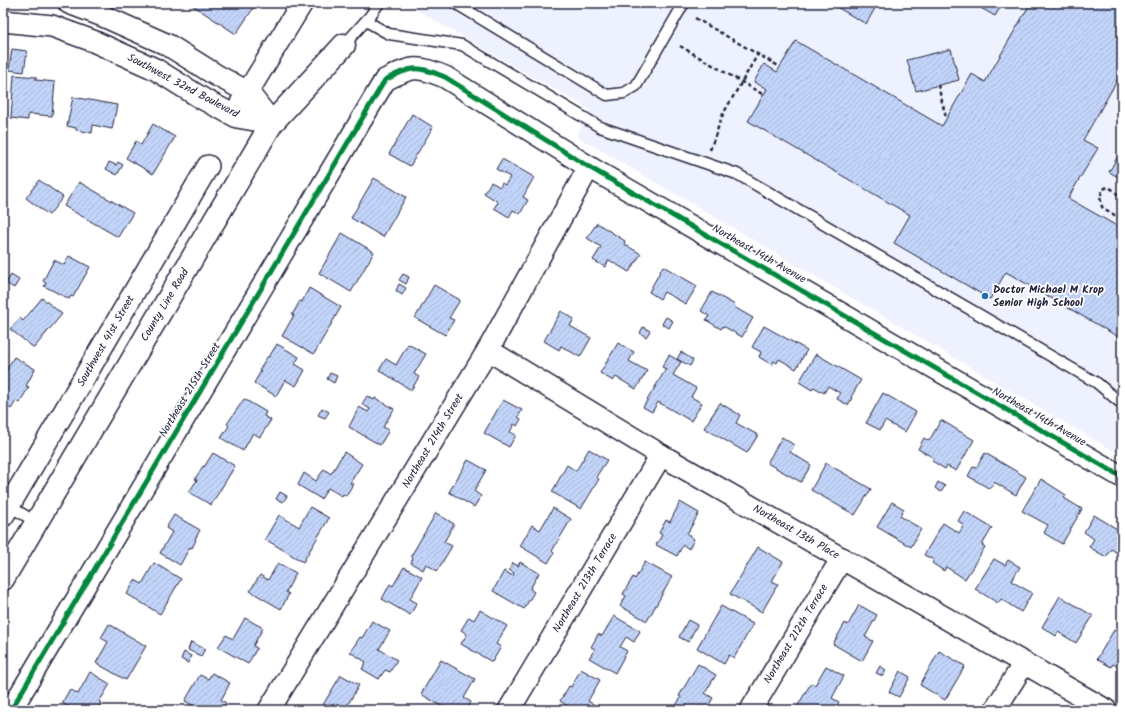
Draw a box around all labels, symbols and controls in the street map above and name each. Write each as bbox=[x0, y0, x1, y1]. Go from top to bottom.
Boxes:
street label: Southwest 32nd Boulevard bbox=[124, 49, 243, 123]
street label: Northeast 14th Avenue bbox=[709, 220, 810, 288]
street label: County Line Road bbox=[136, 265, 194, 345]
place label: Doctor Michael M Krop Senior High School bbox=[993, 281, 1104, 312]
street label: Southwest 41st Street bbox=[73, 291, 140, 390]
marker: Doctor Michael M Krop Senior High School bbox=[980, 291, 990, 301]
street label: Northeast 215th Street bbox=[154, 338, 226, 441]
street label: Northeast 14th Avenue bbox=[989, 383, 1090, 451]
street label: Northeast 214th Street bbox=[397, 389, 469, 492]
street label: Northeast 13th Place bbox=[749, 500, 843, 564]
street label: Northeast 213th Terrace bbox=[548, 530, 622, 636]
street label: Northeast 212th Terrace bbox=[759, 581, 833, 687]

